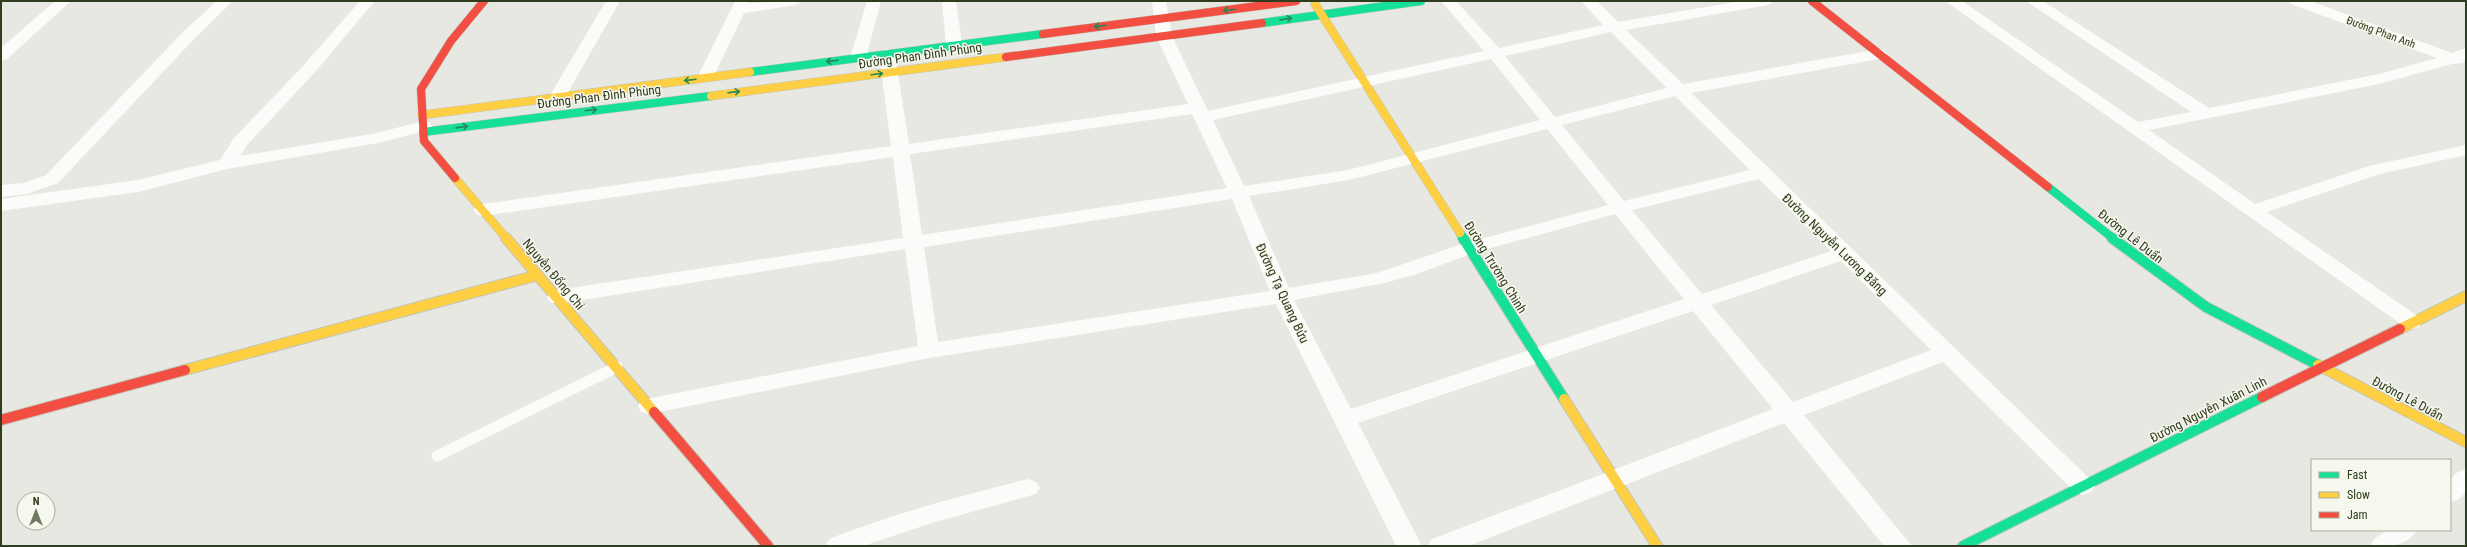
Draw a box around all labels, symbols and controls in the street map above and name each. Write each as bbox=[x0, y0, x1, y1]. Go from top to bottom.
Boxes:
one-way arrow bbox=[1223, 6, 1236, 14]
street label: Đường Phan Anh bbox=[2344, 14, 2417, 51]
one-way arrow bbox=[1279, 15, 1292, 23]
one-way arrow bbox=[1094, 22, 1107, 30]
street label: Đường Phan Đình Phùng bbox=[857, 39, 983, 72]
one-way arrow bbox=[826, 57, 839, 65]
one-way arrow bbox=[870, 71, 883, 78]
one-way arrow bbox=[684, 76, 697, 84]
street label: Đường Phan Đình Phùng bbox=[536, 81, 662, 112]
one-way arrow bbox=[727, 88, 740, 96]
one-way arrow bbox=[584, 106, 597, 114]
one-way arrow bbox=[455, 123, 468, 131]
street label: Đường Nguyễn Lương Băng bbox=[1779, 190, 1890, 298]
street label: Đường Lê Duẩn bbox=[2095, 206, 2166, 266]
street label: Đường Trường Chinh bbox=[1461, 219, 1530, 316]
street label: Nguyễn Đổng Chi bbox=[520, 236, 588, 313]
street label: Đường Tạ Quang Bửu bbox=[1253, 241, 1312, 346]
street label: Đường Nguyễn Xuân Linh bbox=[2147, 373, 2269, 445]
street label: Đường Lê Duẩn bbox=[2370, 373, 2446, 423]
legend bbox=[2311, 459, 2451, 531]
text: Fast bbox=[2347, 468, 2368, 482]
text: Slow bbox=[2347, 488, 2370, 502]
north arrow bbox=[16, 491, 56, 531]
text: N bbox=[33, 495, 40, 508]
text: Jam bbox=[2347, 508, 2368, 522]

